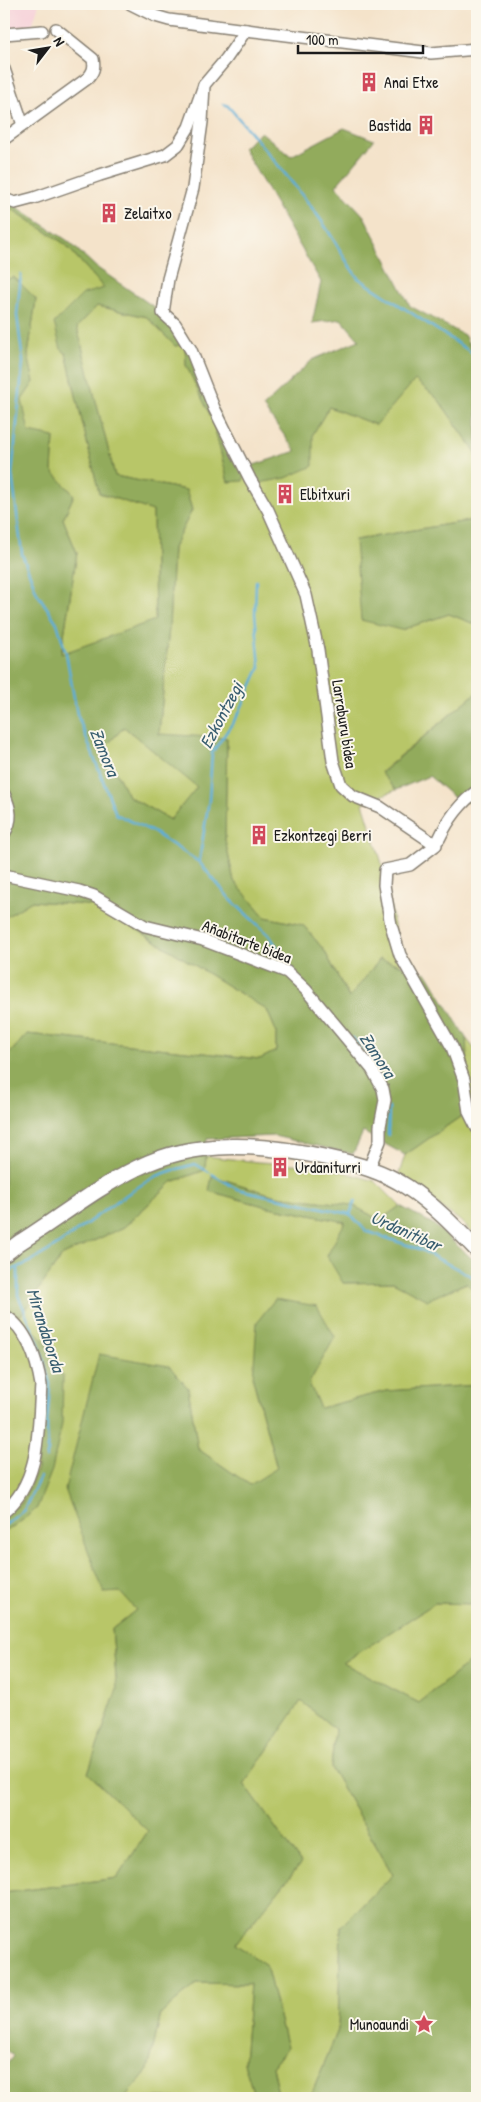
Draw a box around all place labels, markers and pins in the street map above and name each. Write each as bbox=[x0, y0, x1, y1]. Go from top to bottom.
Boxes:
building icon: Anai Etxe bbox=[358, 71, 380, 93]
place label: Anai Etxe bbox=[384, 71, 439, 93]
place label: Bastida bbox=[369, 114, 411, 136]
building icon: Bastida bbox=[415, 114, 437, 136]
building icon: Zelaitxo bbox=[98, 202, 120, 224]
place label: Zelaitxo bbox=[124, 202, 172, 224]
building icon: Elbitxuri bbox=[274, 483, 296, 505]
place label: Elbitxuri bbox=[300, 483, 350, 505]
building icon: Ezkontzegi Berri bbox=[248, 824, 270, 846]
place label: Ezkontzegi Berri bbox=[274, 824, 372, 846]
building icon: Urdaniturri bbox=[269, 1156, 291, 1178]
place label: Urdaniturri bbox=[295, 1156, 361, 1178]
place label: Munoaundi bbox=[350, 2013, 409, 2035]
place icon: Munoaundi bbox=[413, 2013, 435, 2035]

